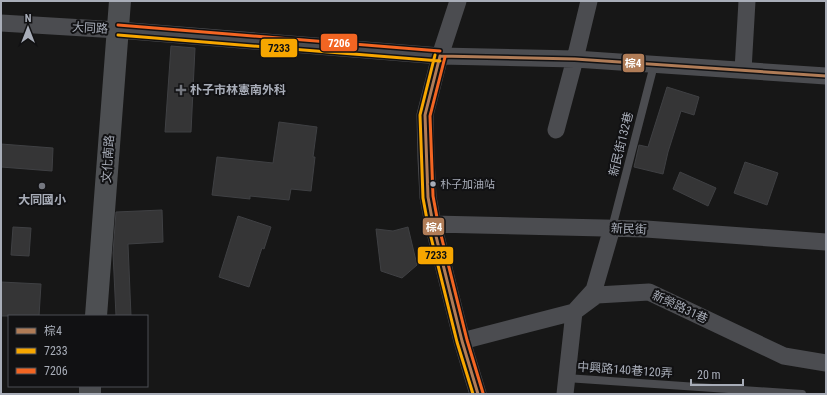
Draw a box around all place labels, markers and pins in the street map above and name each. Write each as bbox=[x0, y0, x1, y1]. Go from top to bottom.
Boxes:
place label: 朴子市林憲南外科 bbox=[190, 83, 286, 97]
marker: 朴子市林憲南外科 bbox=[175, 84, 187, 96]
place label: 朴子加油站 bbox=[440, 178, 495, 191]
marker: 朴子加油站 bbox=[428, 179, 438, 189]
marker: 大同國小 bbox=[37, 181, 47, 191]
place label: 大同國小 bbox=[18, 193, 66, 207]

